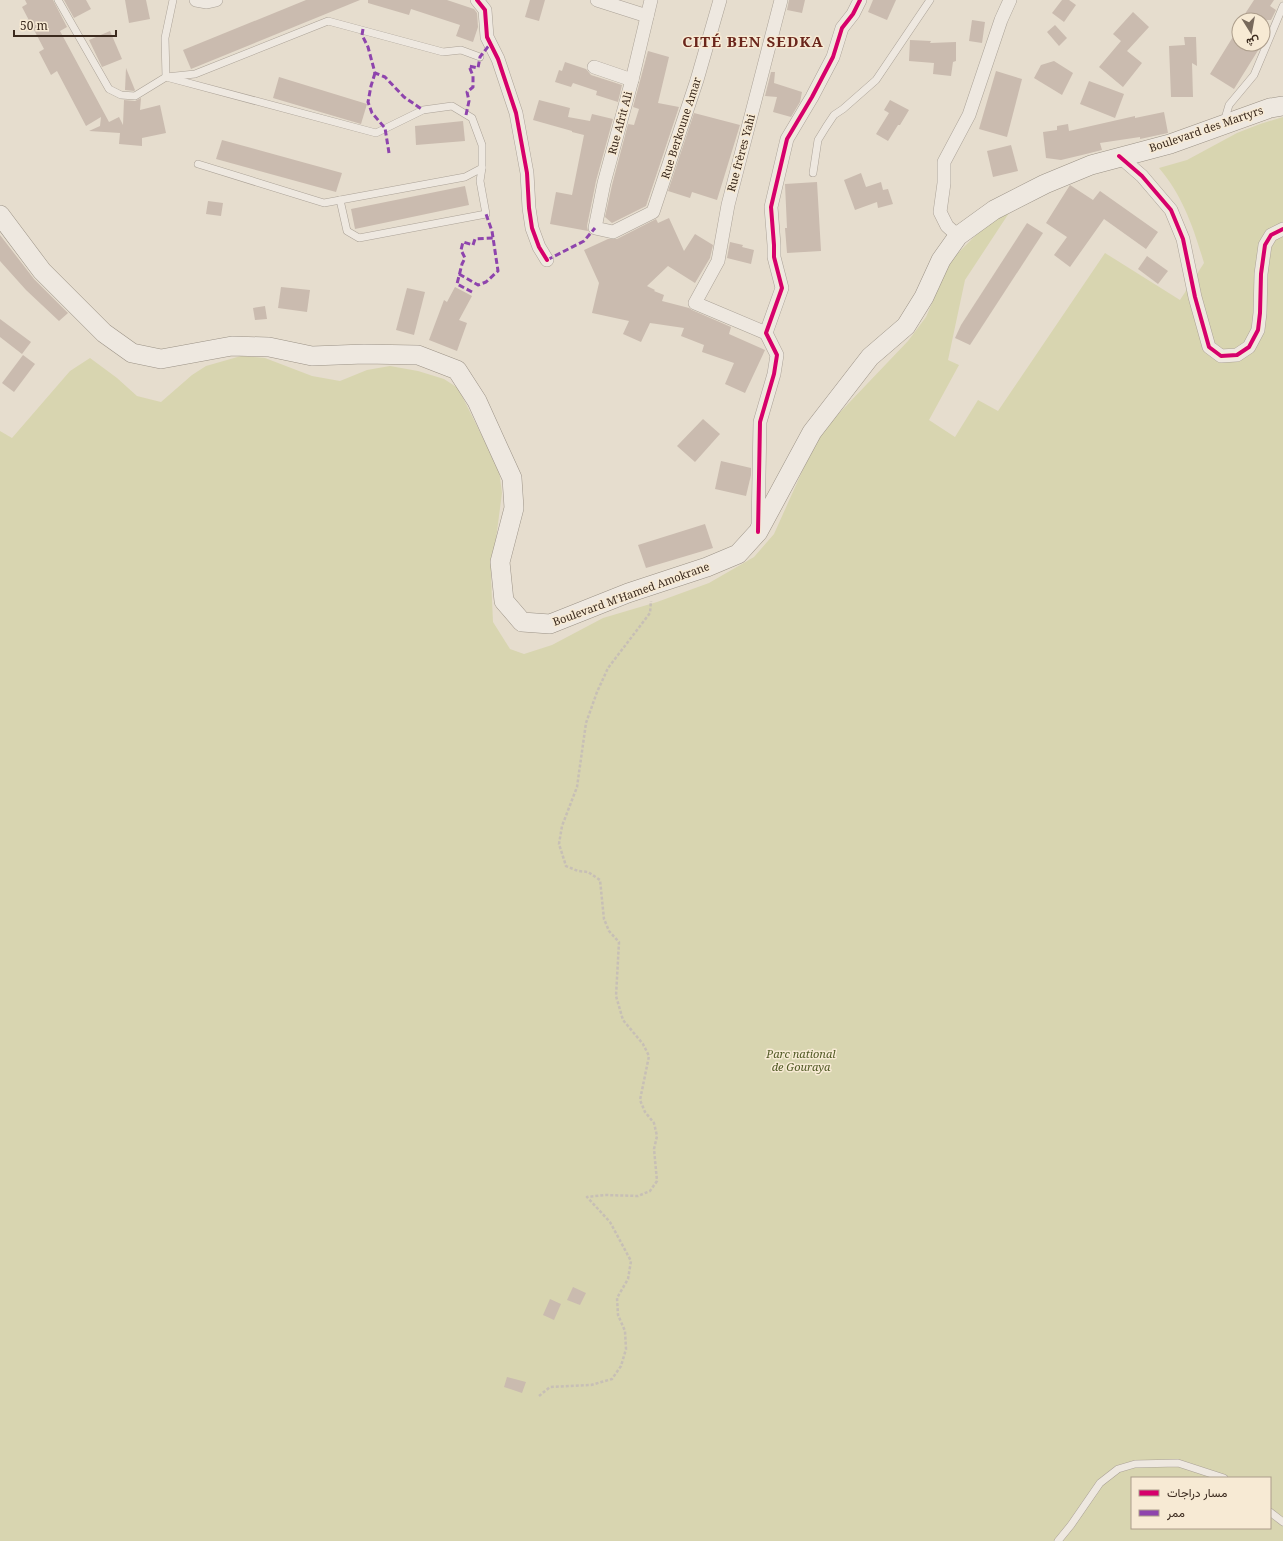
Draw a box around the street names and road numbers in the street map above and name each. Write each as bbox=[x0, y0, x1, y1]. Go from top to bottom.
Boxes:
street label: Rue Berkoune Amar bbox=[657, 74, 704, 181]
street label: Rue Afrit Ali bbox=[604, 89, 635, 156]
street label: Boulevard des Martyrs bbox=[1147, 102, 1265, 155]
street label: Rue frères Yahi bbox=[723, 112, 758, 193]
street label: Boulevard M'Hamed Amokrane bbox=[550, 558, 711, 629]

